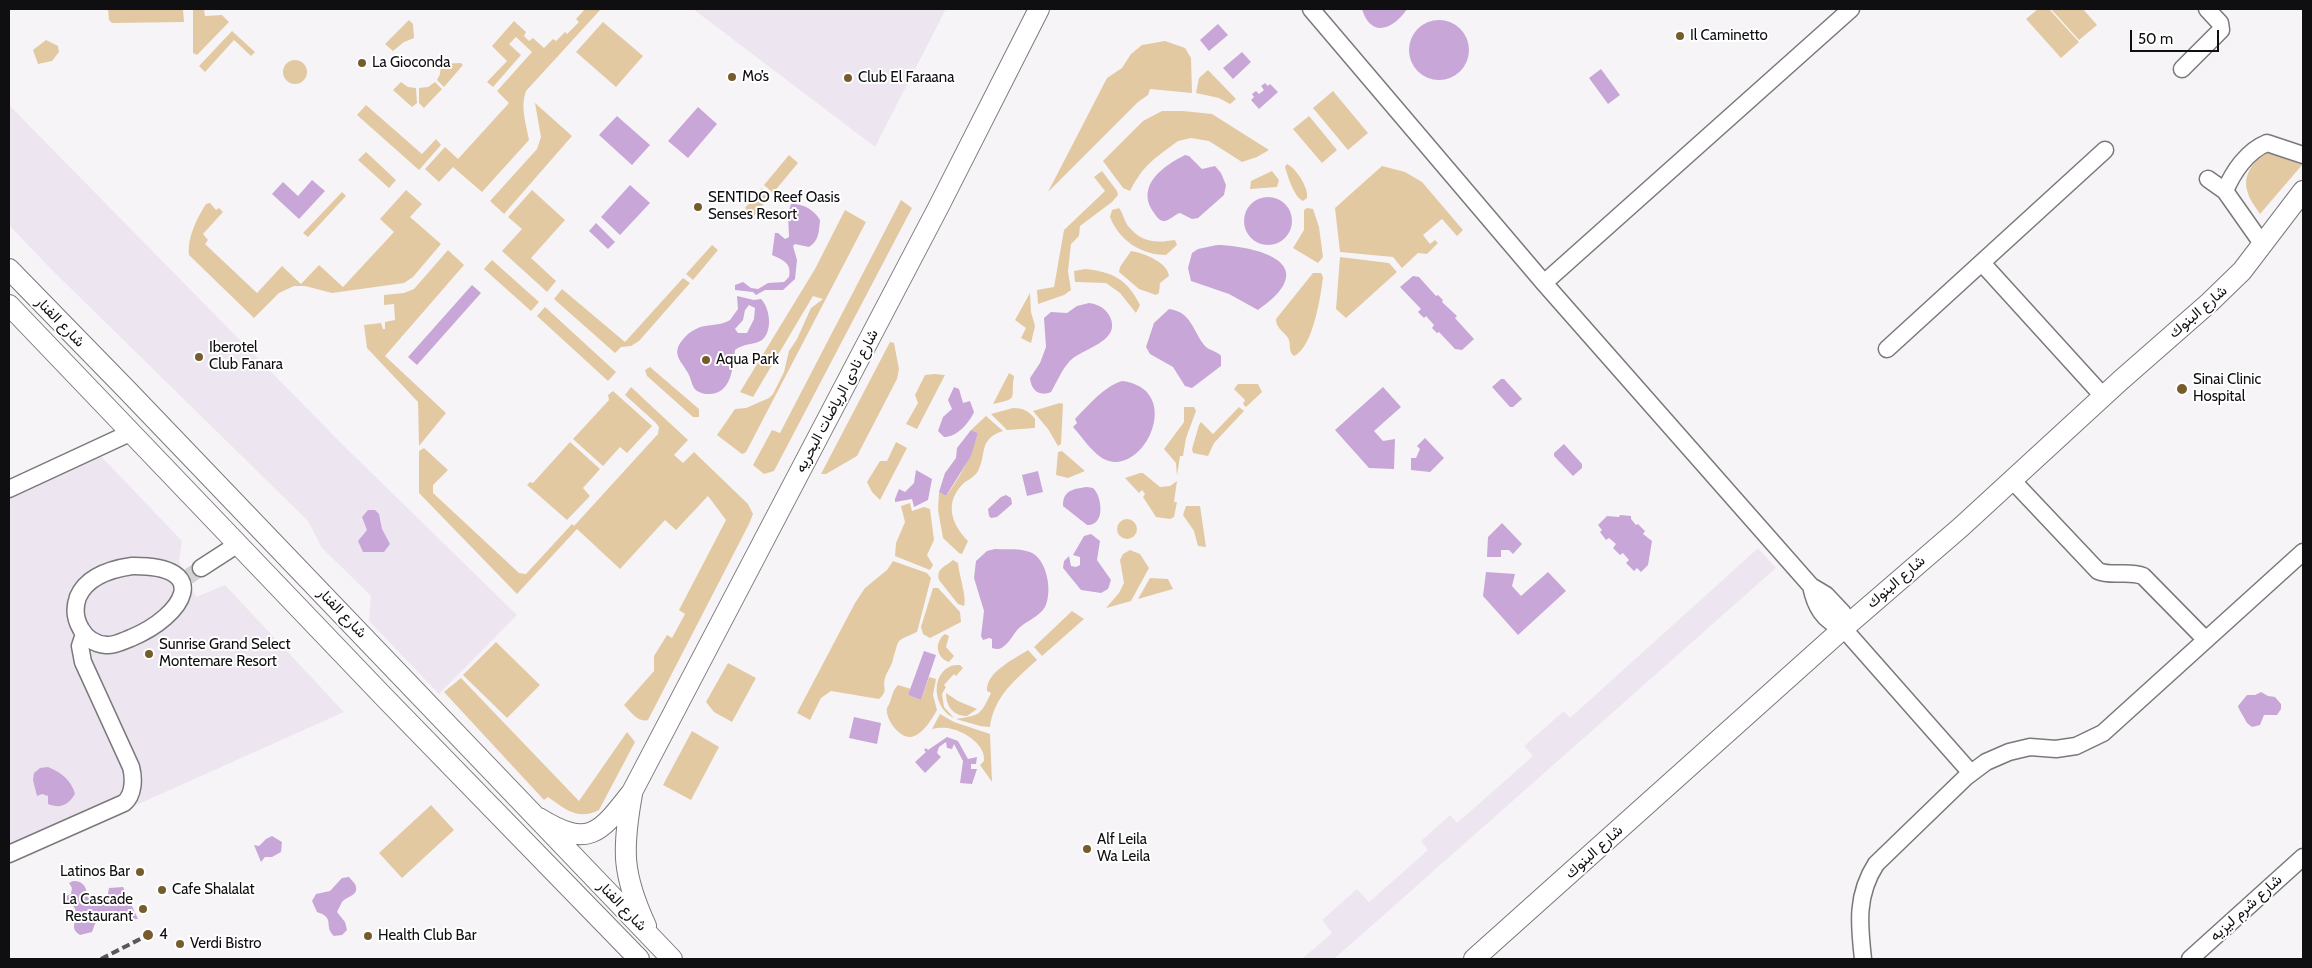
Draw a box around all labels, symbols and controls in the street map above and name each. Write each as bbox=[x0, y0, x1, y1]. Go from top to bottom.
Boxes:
scale bar bbox=[2132, 20, 2221, 52]
place label: Il Caminetto bbox=[1690, 27, 1768, 45]
marker: Il Caminetto bbox=[1674, 30, 1686, 42]
text: 50 m bbox=[2138, 30, 2173, 48]
place label: La Gioconda bbox=[372, 54, 450, 72]
marker: La Gioconda bbox=[356, 57, 368, 69]
place label: Mo’s bbox=[742, 68, 769, 86]
place label: Club El Faraana bbox=[858, 69, 954, 87]
marker: Mo’s bbox=[726, 71, 738, 83]
marker: Club El Faraana bbox=[842, 72, 854, 84]
place label: SENTIDO Reef Oasis Senses Resort bbox=[708, 189, 840, 224]
marker: SENTIDO Reef Oasis Senses Resort bbox=[692, 201, 704, 213]
street label: شارع البنوك bbox=[2165, 282, 2231, 342]
street label: شارع الفنار bbox=[32, 293, 88, 351]
street label: شارع نادى الرياضات البحريه bbox=[792, 326, 882, 476]
place label: Iberotel Club Fanara bbox=[209, 339, 283, 374]
marker: Iberotel Club Fanara bbox=[193, 351, 205, 363]
place label: Aqua Park bbox=[716, 351, 779, 369]
marker: Aqua Park bbox=[700, 354, 712, 366]
place label: Sinai Clinic Hospital bbox=[2193, 371, 2261, 406]
marker: Sinai Clinic Hospital bbox=[2175, 382, 2189, 396]
street label: شارع البنوك bbox=[1863, 552, 1929, 612]
street label: شارع الفنار bbox=[314, 584, 370, 642]
place label: Sunrise Grand Select Montemare Resort bbox=[159, 636, 290, 671]
marker: Sunrise Grand Select Montemare Resort bbox=[143, 648, 155, 660]
street label: شارع البنوك bbox=[1561, 821, 1627, 883]
place label: Alf Leila Wa Leila bbox=[1097, 831, 1150, 866]
marker: Alf Leila Wa Leila bbox=[1081, 843, 1093, 855]
place label: Latinos Bar bbox=[60, 863, 130, 881]
marker: Latinos Bar bbox=[134, 866, 146, 878]
street label: شارع شرم ليزيه bbox=[2206, 871, 2286, 945]
street label: شارع الفنار bbox=[594, 877, 650, 935]
place label: Cafe Shalalat bbox=[172, 881, 255, 899]
marker: Cafe Shalalat bbox=[156, 884, 168, 896]
place label: La Cascade Restaurant bbox=[62, 891, 133, 926]
marker: La Cascade Restaurant bbox=[137, 903, 149, 915]
place label: 4 bbox=[159, 926, 168, 944]
place label: Health Club Bar bbox=[378, 927, 477, 945]
marker: 4 bbox=[141, 928, 155, 942]
marker: Health Club Bar bbox=[362, 930, 374, 942]
place label: Verdi Bistro bbox=[190, 935, 261, 953]
marker: Verdi Bistro bbox=[174, 938, 186, 950]

